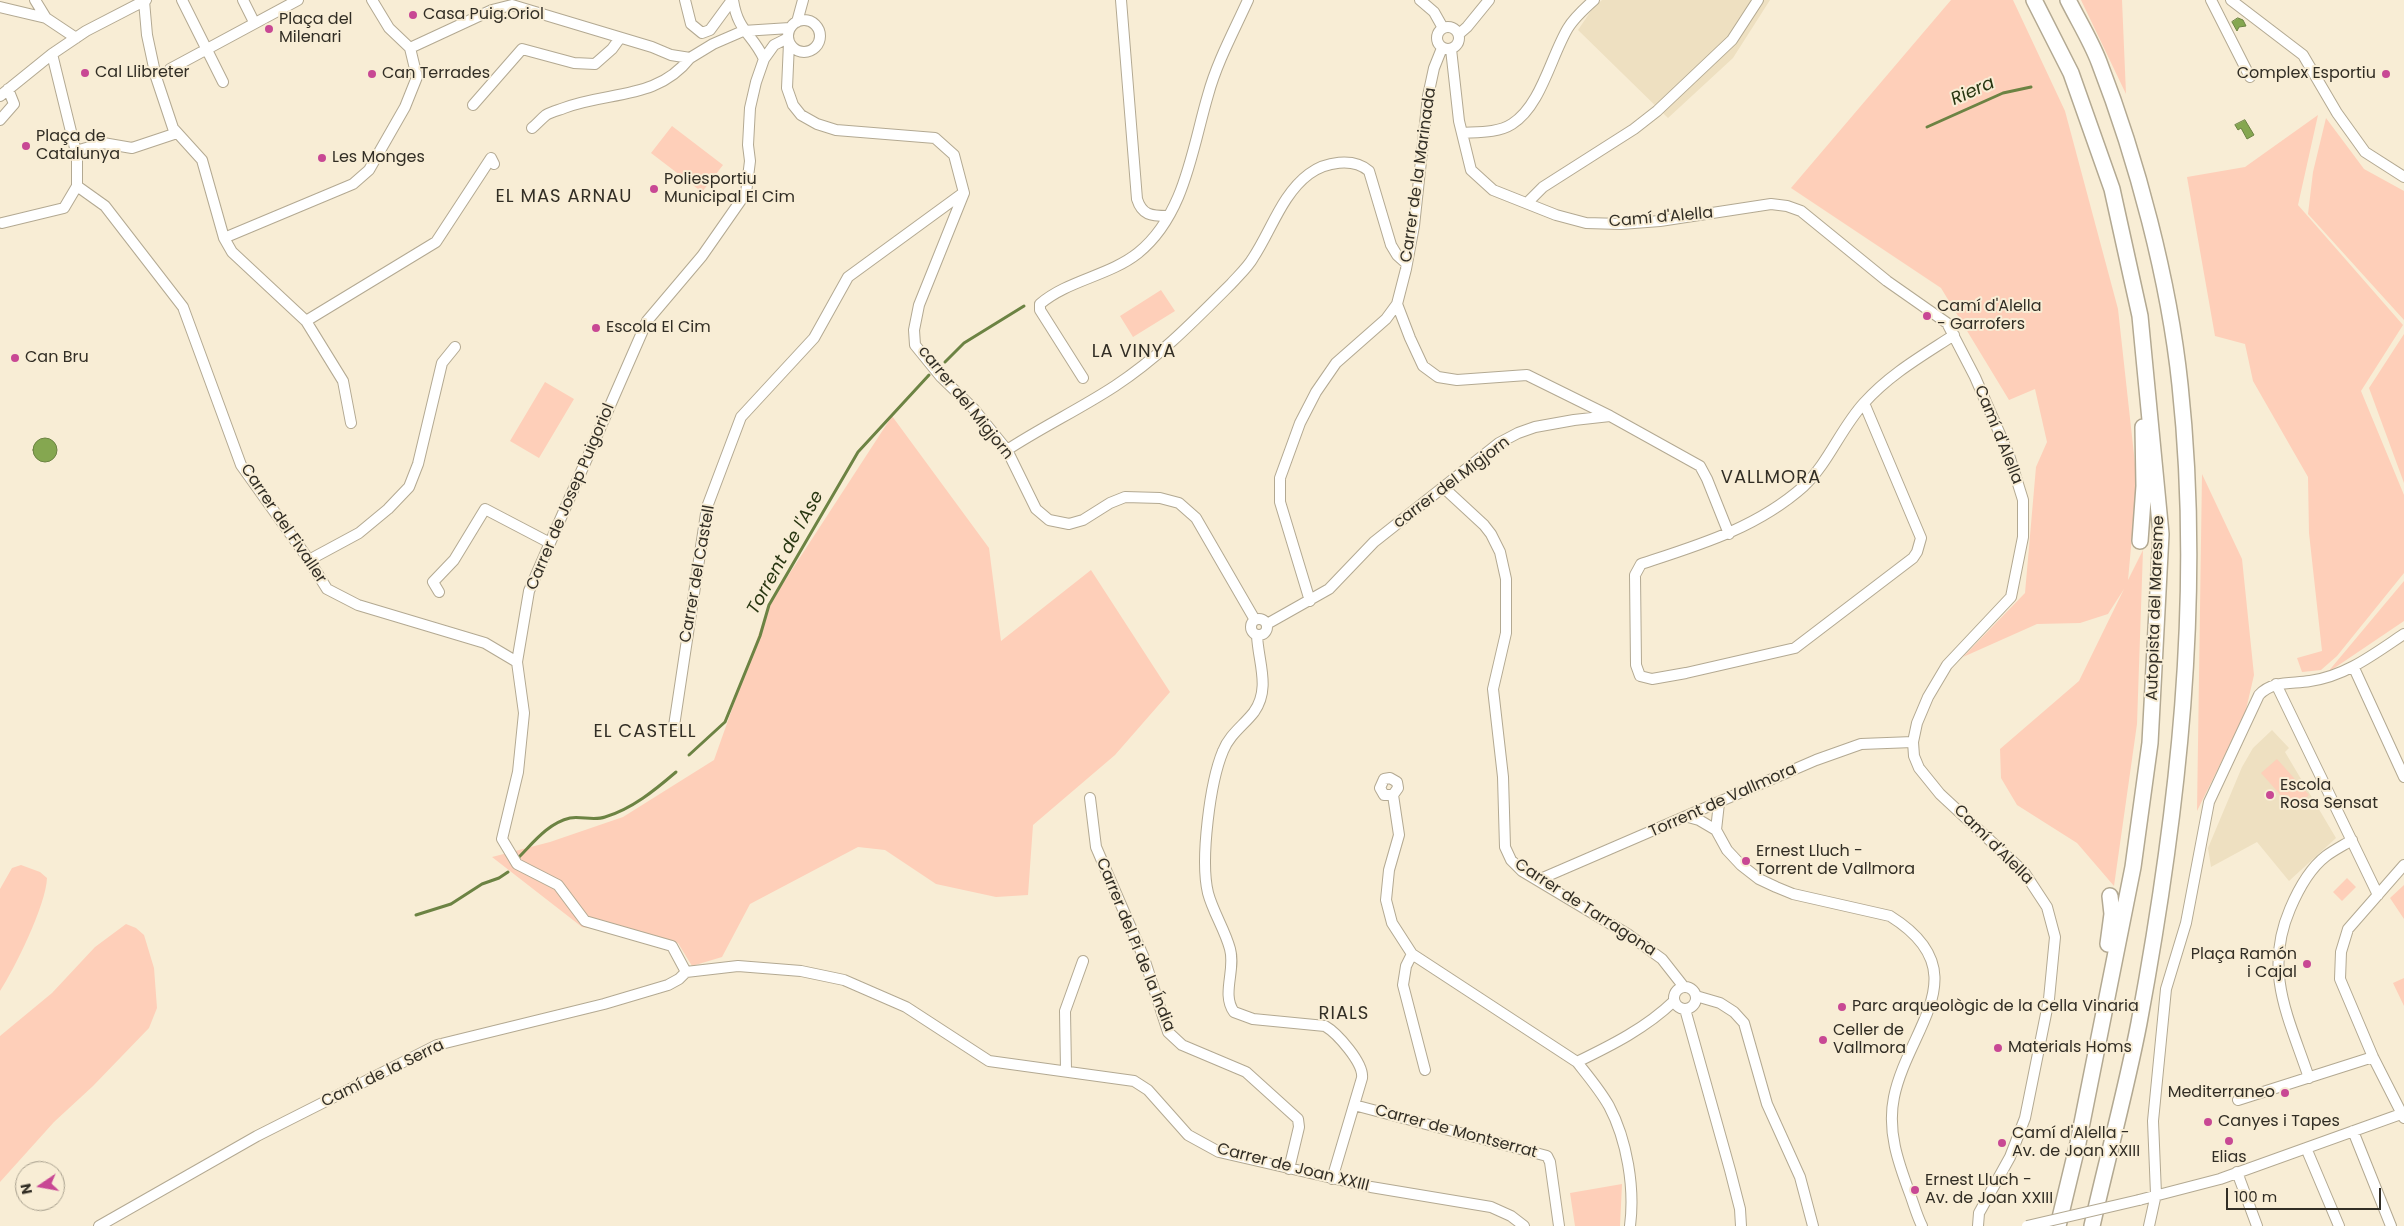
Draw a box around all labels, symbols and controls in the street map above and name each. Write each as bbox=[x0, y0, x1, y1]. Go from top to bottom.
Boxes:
place label: Casa Puig.Oriol bbox=[423, 5, 544, 25]
marker: Casa Puig.Oriol bbox=[407, 9, 419, 21]
place label: Plaça del Milenari bbox=[279, 10, 352, 48]
marker: Plaça del Milenari bbox=[263, 23, 275, 35]
place label: Cal Llibreter bbox=[95, 63, 190, 83]
place label: Can Terrades bbox=[382, 64, 490, 84]
place label: Complex Esportiu bbox=[2237, 64, 2376, 84]
marker: Cal Llibreter bbox=[79, 67, 91, 79]
marker: Can Terrades bbox=[366, 68, 378, 80]
marker: Complex Esportiu bbox=[2380, 68, 2392, 80]
water label: Riera bbox=[1948, 73, 1998, 111]
street label: Carrer de la Marinada bbox=[1397, 86, 1441, 264]
place label: Plaça de Catalunya bbox=[36, 127, 120, 165]
marker: Plaça de Catalunya bbox=[20, 140, 32, 152]
place label: Les Monges bbox=[332, 148, 425, 168]
marker: Les Monges bbox=[316, 152, 328, 164]
place label: Poliesportiu Municipal El Cim bbox=[664, 170, 795, 208]
marker: Poliesportiu Municipal El Cim bbox=[648, 183, 660, 195]
district label: EL MAS ARNAU bbox=[494, 186, 634, 208]
street label: Camí d'Alella bbox=[1608, 204, 1714, 232]
place label: Camí d'Alella - Garrofers bbox=[1937, 297, 2042, 335]
marker: Camí d'Alella - Garrofers bbox=[1921, 310, 1933, 322]
place label: Escola El Cim bbox=[606, 318, 711, 338]
marker: Escola El Cim bbox=[590, 322, 602, 334]
district label: LA VINYA bbox=[1091, 341, 1177, 363]
street label: carrer del Migjorn bbox=[913, 342, 1017, 464]
place label: Can Bru bbox=[25, 348, 89, 368]
marker: Can Bru bbox=[9, 352, 21, 364]
street label: Camí d'Alella bbox=[1970, 383, 2026, 487]
street label: Carrer de Josep Puigoriol bbox=[523, 401, 619, 593]
street label: carrer del Migjorn bbox=[1390, 433, 1514, 533]
street label: Carrer del Fivaller bbox=[236, 461, 330, 587]
district label: VALLMORA bbox=[1720, 467, 1822, 489]
water label: Torrent de l'Ase bbox=[743, 487, 829, 619]
street label: Carrer del Castell bbox=[676, 504, 720, 644]
street label: Autopista del Maresme bbox=[2143, 515, 2169, 701]
district label: EL CASTELL bbox=[592, 721, 698, 743]
street label: Torrent de Vallmora bbox=[1646, 760, 1800, 842]
place label: Escola Rosa Sensat bbox=[2280, 776, 2378, 814]
marker: Escola Rosa Sensat bbox=[2264, 789, 2276, 801]
street label: Camí d'Alella bbox=[1949, 801, 2037, 889]
place label: Ernest Lluch - Torrent de Vallmora bbox=[1756, 842, 1915, 880]
street label: Carrer del Pi de la Índia bbox=[1091, 855, 1179, 1035]
street label: Carrer de Tarragona bbox=[1511, 855, 1659, 961]
marker: Ernest Lluch - Torrent de Vallmora bbox=[1740, 855, 1752, 867]
place label: Plaça Ramón i Cajal bbox=[2191, 945, 2297, 983]
marker: Plaça Ramón i Cajal bbox=[2301, 958, 2313, 970]
place label: Parc arqueològic de la Cella Vinaria bbox=[1852, 997, 2139, 1017]
marker: Parc arqueològic de la Cella Vinaria bbox=[1836, 1001, 1848, 1013]
district label: RIALS bbox=[1318, 1003, 1370, 1025]
place label: Celler de Vallmora bbox=[1833, 1021, 1906, 1059]
marker: Celler de Vallmora bbox=[1817, 1034, 1829, 1046]
street label: Camí de la Serra bbox=[319, 1036, 447, 1112]
place label: Materials Homs bbox=[2008, 1038, 2132, 1058]
marker: Materials Homs bbox=[1992, 1042, 2004, 1054]
place label: Mediterraneo bbox=[2168, 1083, 2275, 1103]
marker: Mediterraneo bbox=[2279, 1087, 2291, 1099]
street label: Carrer de Montserrat bbox=[1373, 1101, 1539, 1163]
place label: Canyes i Tapes bbox=[2218, 1112, 2340, 1132]
marker: Canyes i Tapes bbox=[2202, 1116, 2214, 1128]
place label: Camí d'Alella - Av. de Joan XXIII bbox=[2012, 1124, 2140, 1162]
marker: Elias bbox=[2223, 1135, 2235, 1147]
marker: Camí d'Alella - Av. de Joan XXIII bbox=[1996, 1137, 2008, 1149]
street label: Carrer de Joan XXIII bbox=[1215, 1140, 1371, 1196]
place label: Elias bbox=[2211, 1148, 2247, 1168]
north arrow bbox=[15, 1161, 65, 1211]
place label: Ernest Lluch - Av. de Joan XXIII bbox=[1925, 1171, 2053, 1209]
scale bar bbox=[2229, 1178, 2384, 1210]
text: N bbox=[15, 1182, 37, 1196]
marker: Ernest Lluch - Av. de Joan XXIII bbox=[1909, 1184, 1921, 1196]
text: 100 m bbox=[2234, 1186, 2277, 1207]

